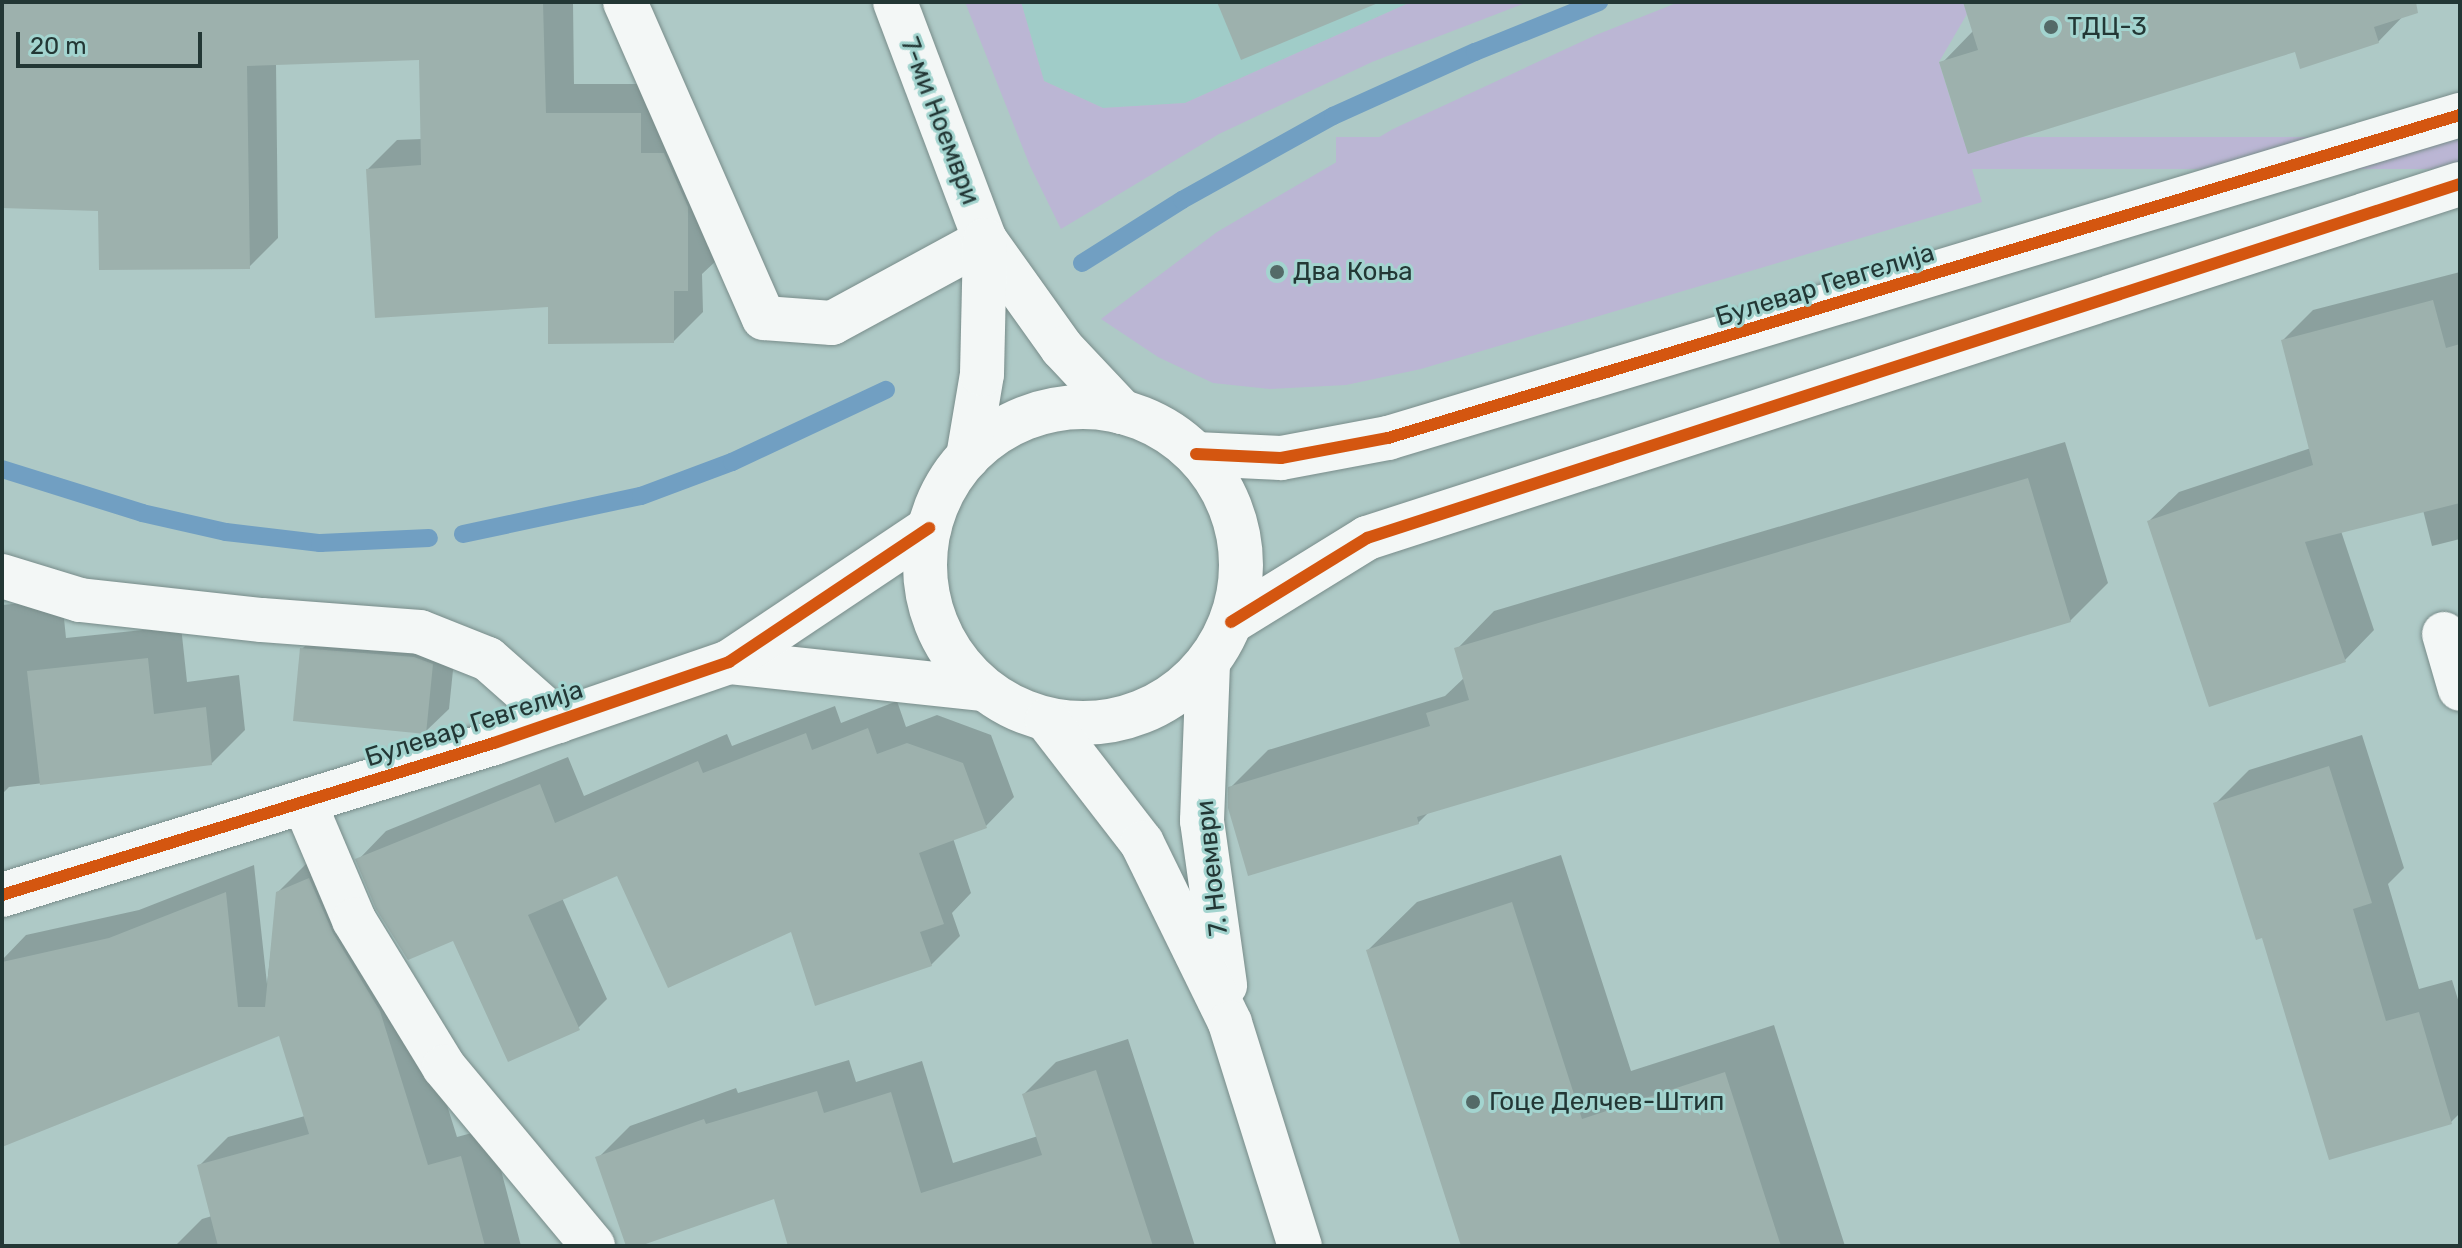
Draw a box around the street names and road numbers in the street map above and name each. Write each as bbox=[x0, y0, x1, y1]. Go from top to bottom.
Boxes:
street label: 7-ми Ноември bbox=[894, 33, 986, 209]
street label: Булевар Гевгелија bbox=[1712, 237, 1938, 333]
street label: Булевар Гевгелија bbox=[361, 674, 587, 774]
street label: 7. Ноември bbox=[1189, 799, 1235, 937]

